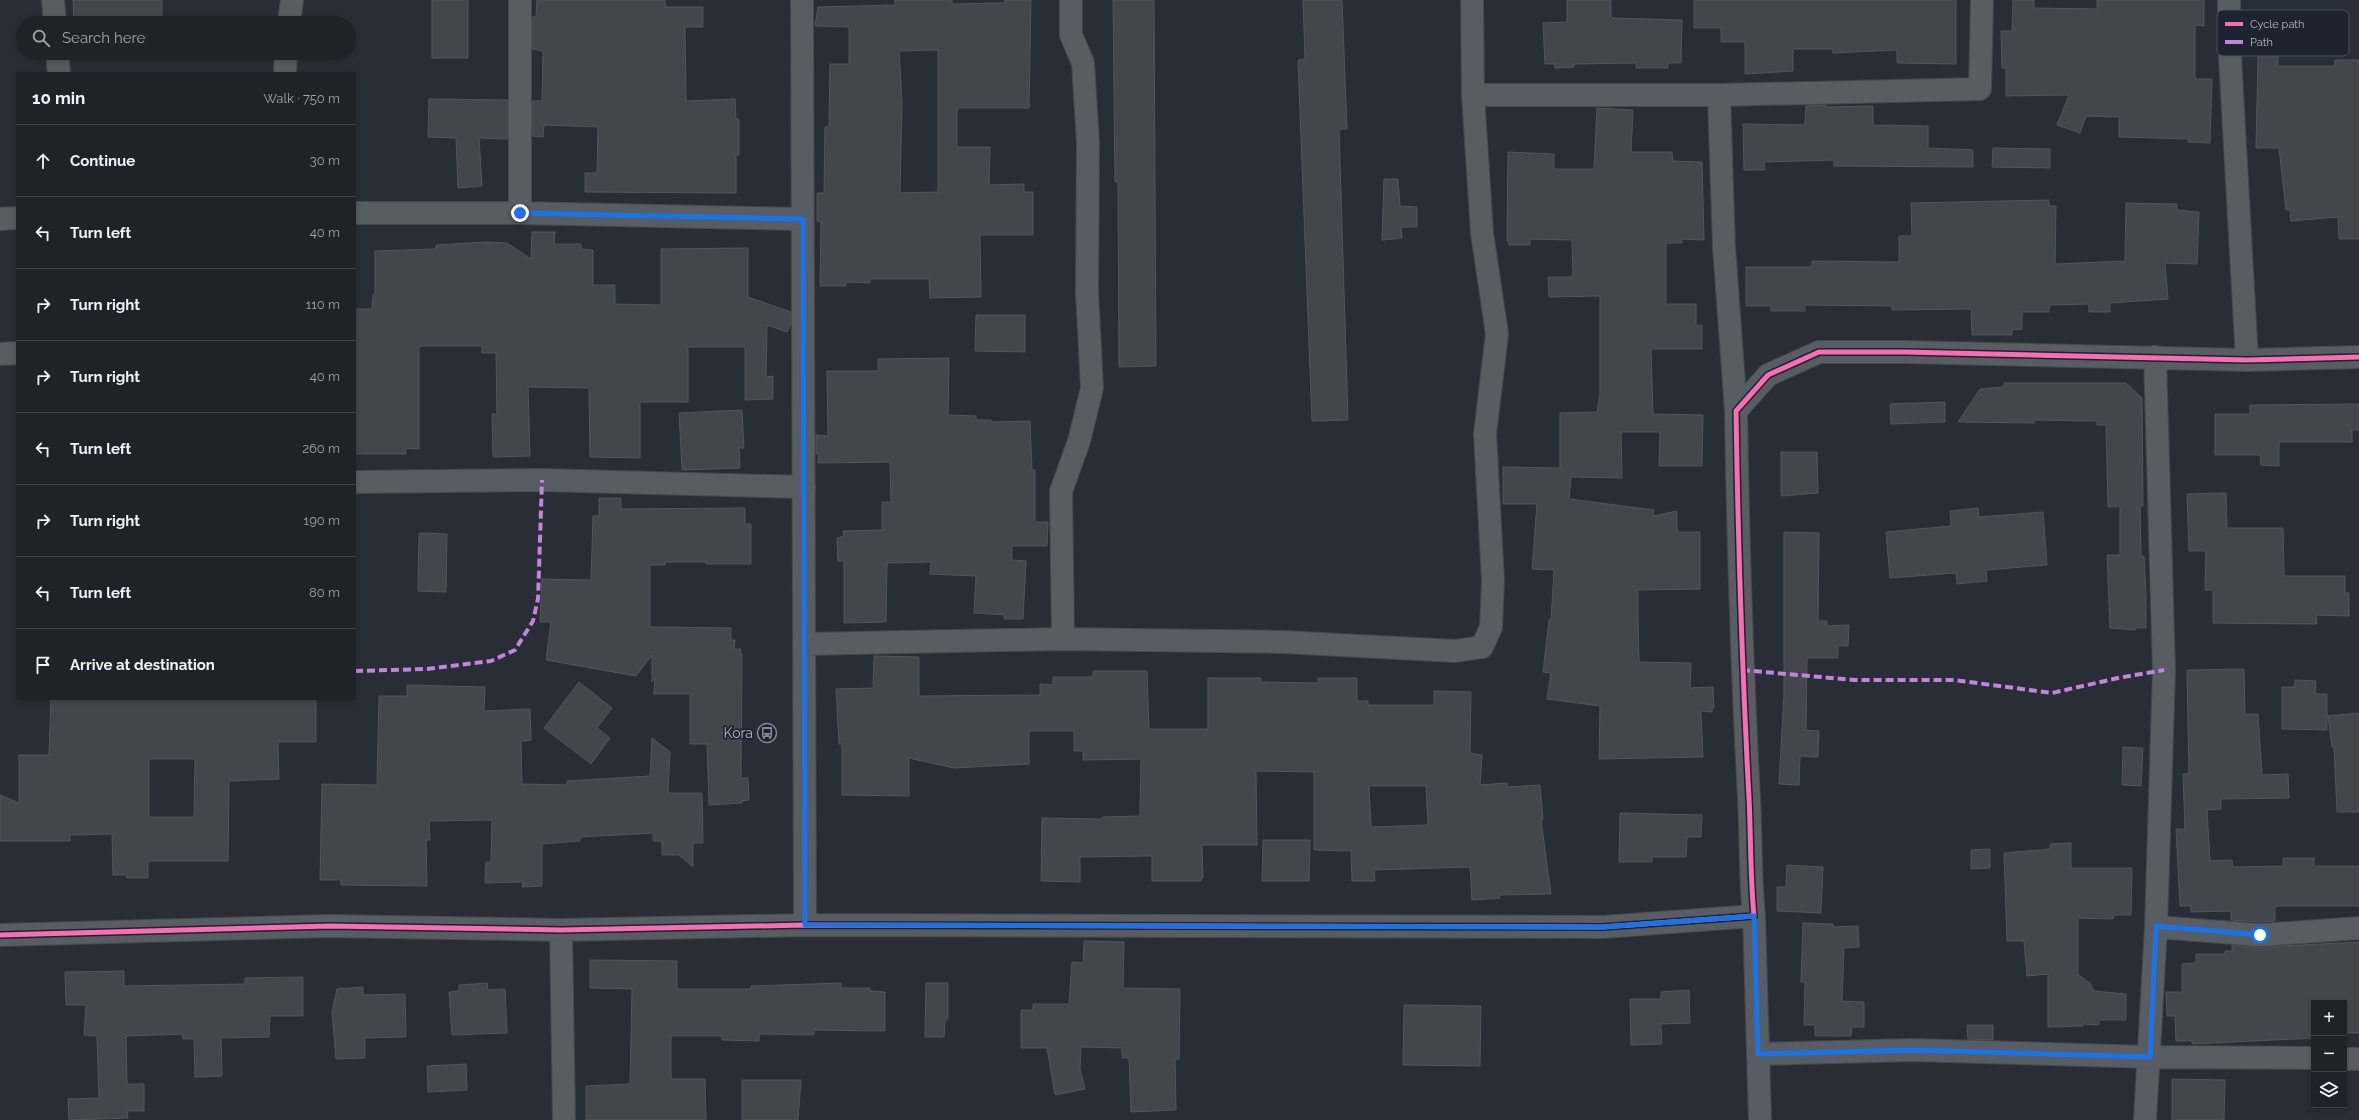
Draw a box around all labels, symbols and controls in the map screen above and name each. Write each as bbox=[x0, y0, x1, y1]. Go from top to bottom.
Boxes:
legend bbox=[2217, 10, 2349, 56]
search box bbox=[16, 16, 356, 60]
text: Cycle path bbox=[2250, 18, 2304, 31]
icon: search bbox=[30, 27, 52, 49]
text: Search here bbox=[62, 29, 145, 47]
text: Path bbox=[2250, 36, 2273, 49]
text: 10 min bbox=[32, 88, 85, 108]
text: Walk · 750 m bbox=[263, 91, 340, 106]
icon: ahead bbox=[32, 150, 54, 172]
text: Continue bbox=[70, 152, 135, 170]
text: 30 m bbox=[310, 153, 340, 168]
route end bbox=[511, 204, 529, 222]
icon: left bbox=[32, 222, 54, 244]
text: Turn left bbox=[70, 224, 131, 242]
text: 40 m bbox=[310, 225, 340, 240]
icon: right bbox=[32, 294, 54, 316]
text: Turn right bbox=[70, 296, 140, 314]
text: 110 m bbox=[306, 297, 340, 312]
icon: right bbox=[32, 366, 54, 388]
text: Turn right bbox=[70, 368, 140, 386]
text: 40 m bbox=[310, 369, 340, 384]
icon: left bbox=[32, 438, 54, 460]
text: Turn left bbox=[70, 440, 131, 458]
text: 260 m bbox=[302, 441, 340, 456]
icon: right bbox=[32, 510, 54, 532]
text: Turn right bbox=[70, 512, 140, 530]
text: 190 m bbox=[304, 513, 340, 528]
icon: left bbox=[32, 582, 54, 604]
text: Turn left bbox=[70, 584, 131, 602]
text: 80 m bbox=[309, 585, 340, 600]
icon: arrive bbox=[32, 654, 54, 676]
text: Arrive at destination bbox=[70, 656, 215, 674]
bus stop icon: Kora bbox=[756, 722, 778, 744]
place label: Kora bbox=[724, 725, 753, 741]
route start bbox=[2251, 926, 2269, 944]
map controls bbox=[2311, 1000, 2347, 1108]
button: + bbox=[2311, 1000, 2347, 1036]
button: − bbox=[2311, 1036, 2347, 1072]
button: layers bbox=[2311, 1072, 2347, 1108]

